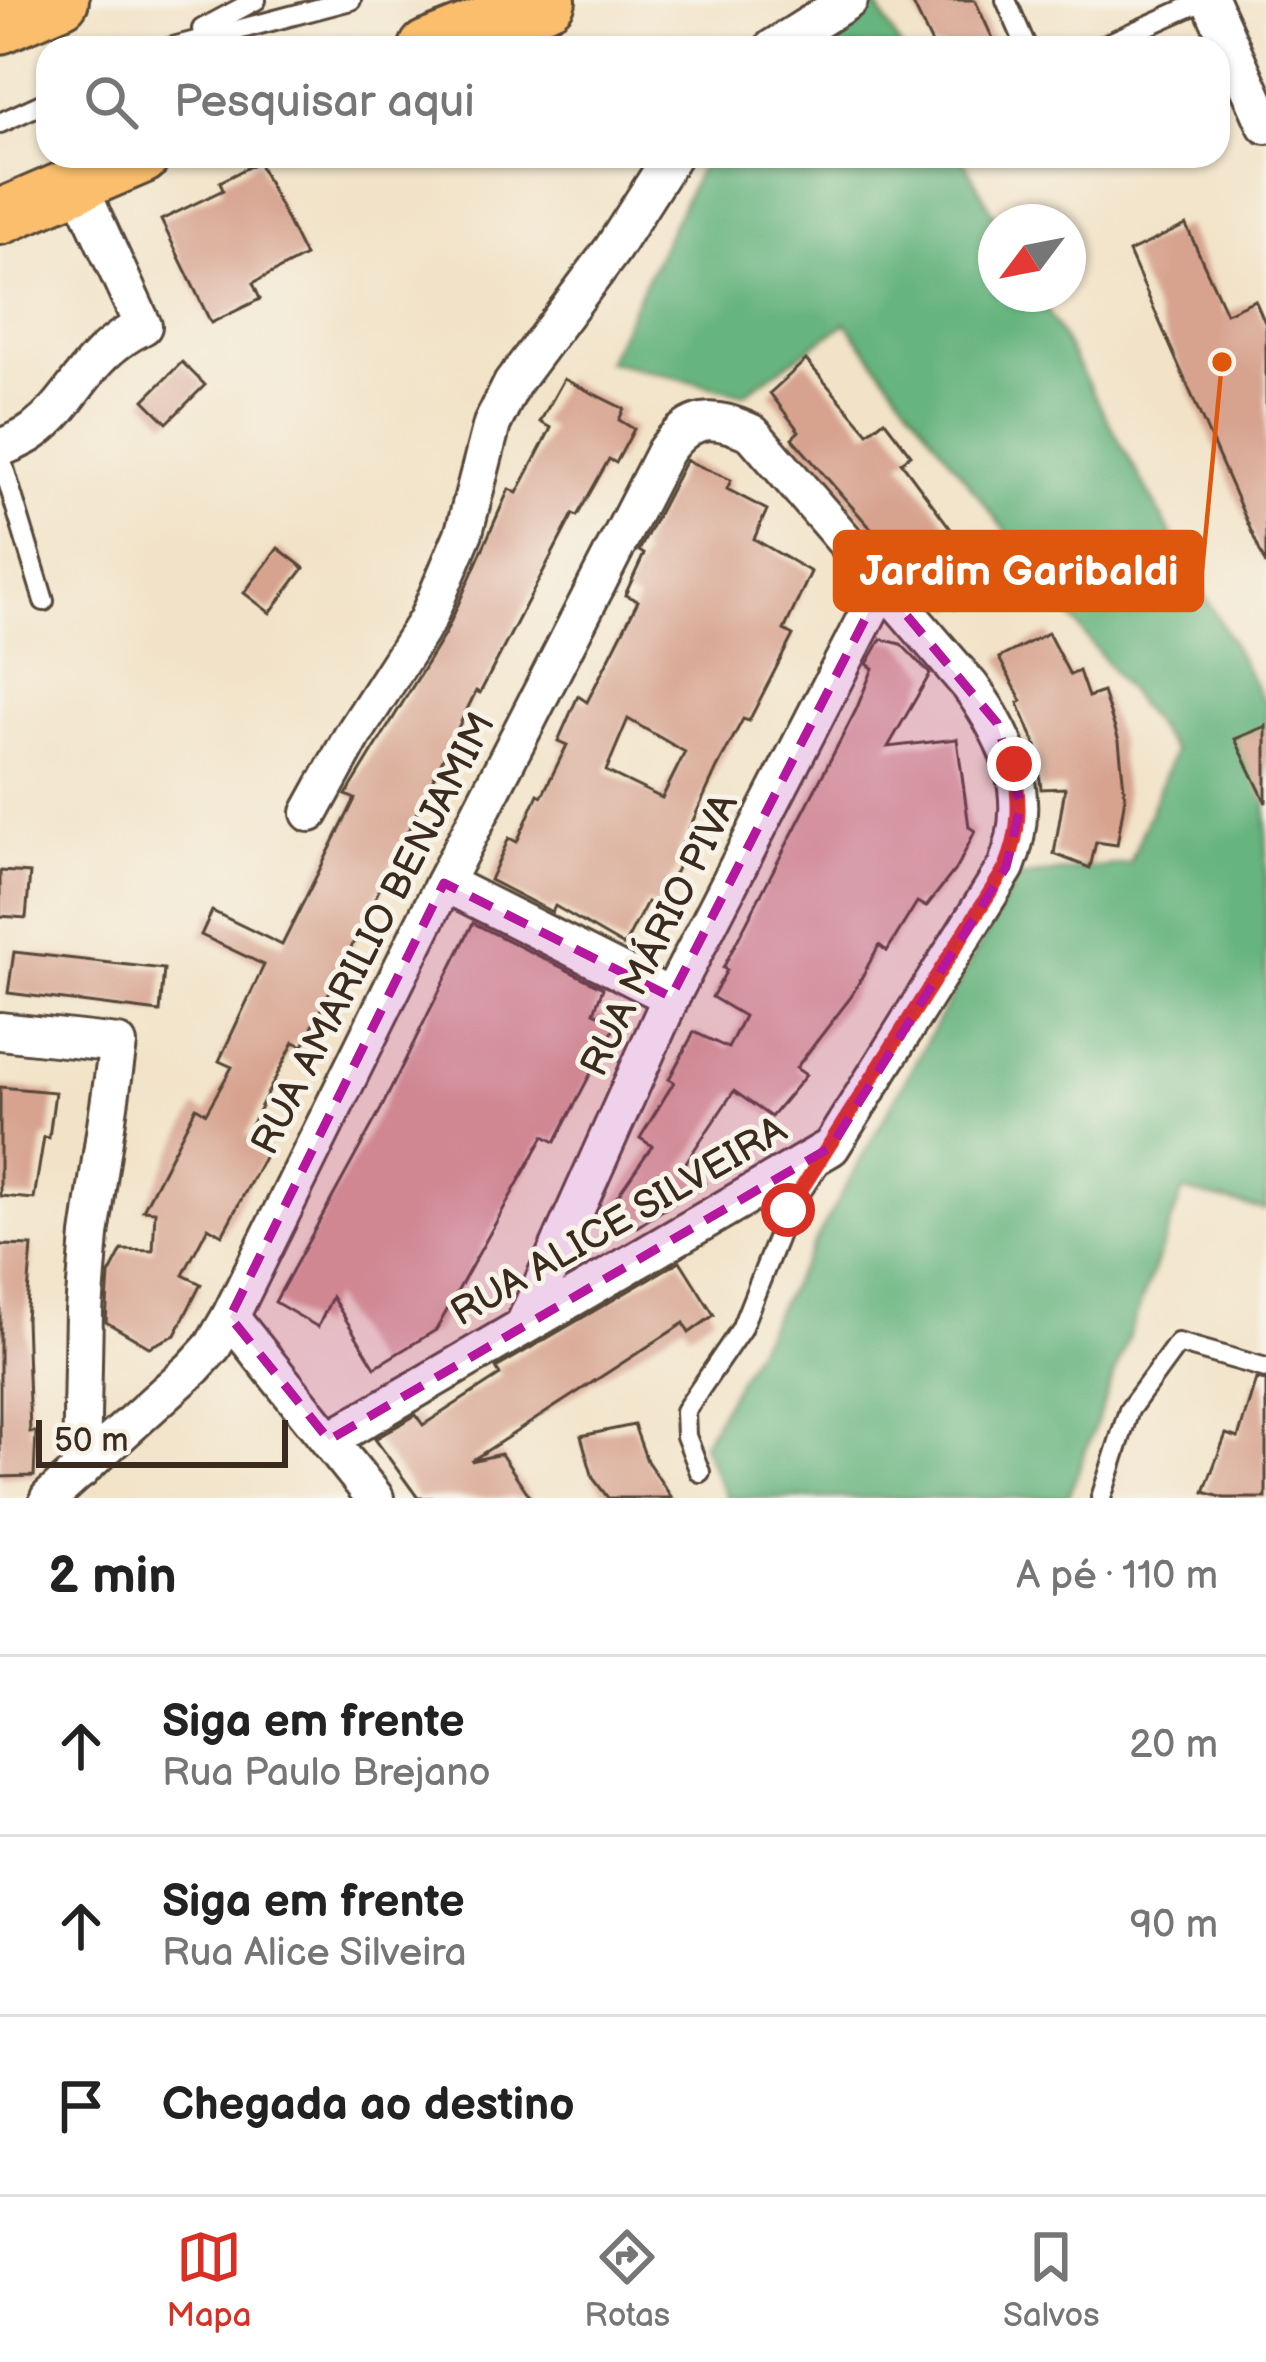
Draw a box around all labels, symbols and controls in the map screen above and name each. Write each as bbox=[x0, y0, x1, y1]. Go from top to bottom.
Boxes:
search box bbox=[36, 36, 1230, 168]
icon: search bbox=[78, 69, 144, 135]
text: Pesquisar aqui bbox=[174, 75, 475, 130]
north arrow bbox=[978, 204, 1086, 312]
callout: Jardim Garibaldi bbox=[835, 532, 1202, 610]
text: Jardim Garibaldi bbox=[860, 547, 1179, 598]
street label: RUA AMARILIO BENJAMIM bbox=[242, 705, 506, 1163]
route end bbox=[987, 737, 1041, 791]
street label: RUA MÁRIO PIVA bbox=[569, 785, 749, 1084]
street label: RUA ALICE SILVEIRA bbox=[443, 1107, 795, 1337]
route start bbox=[761, 1183, 815, 1237]
scale bar bbox=[36, 1414, 288, 1467]
text: 50 m bbox=[54, 1421, 129, 1461]
text: 2 min bbox=[48, 1546, 177, 1607]
text: A pé · 110 m bbox=[1016, 1553, 1218, 1600]
text: Siga em frente bbox=[162, 1695, 465, 1750]
icon: ahead bbox=[48, 1713, 114, 1779]
text: 20 m bbox=[1129, 1722, 1218, 1769]
text: Rua Paulo Brejano bbox=[162, 1750, 491, 1797]
text: Siga em frente bbox=[162, 1875, 465, 1930]
icon: ahead bbox=[48, 1893, 114, 1959]
text: 90 m bbox=[1130, 1902, 1218, 1949]
text: Rua Alice Silveira bbox=[162, 1930, 467, 1977]
icon: arrive bbox=[48, 2073, 114, 2139]
text: Chegada ao destino bbox=[162, 2078, 575, 2133]
tab: Mapa bbox=[166, 2224, 251, 2336]
tab: Rotas bbox=[584, 2224, 670, 2336]
tab: Salvos bbox=[1003, 2224, 1100, 2336]

